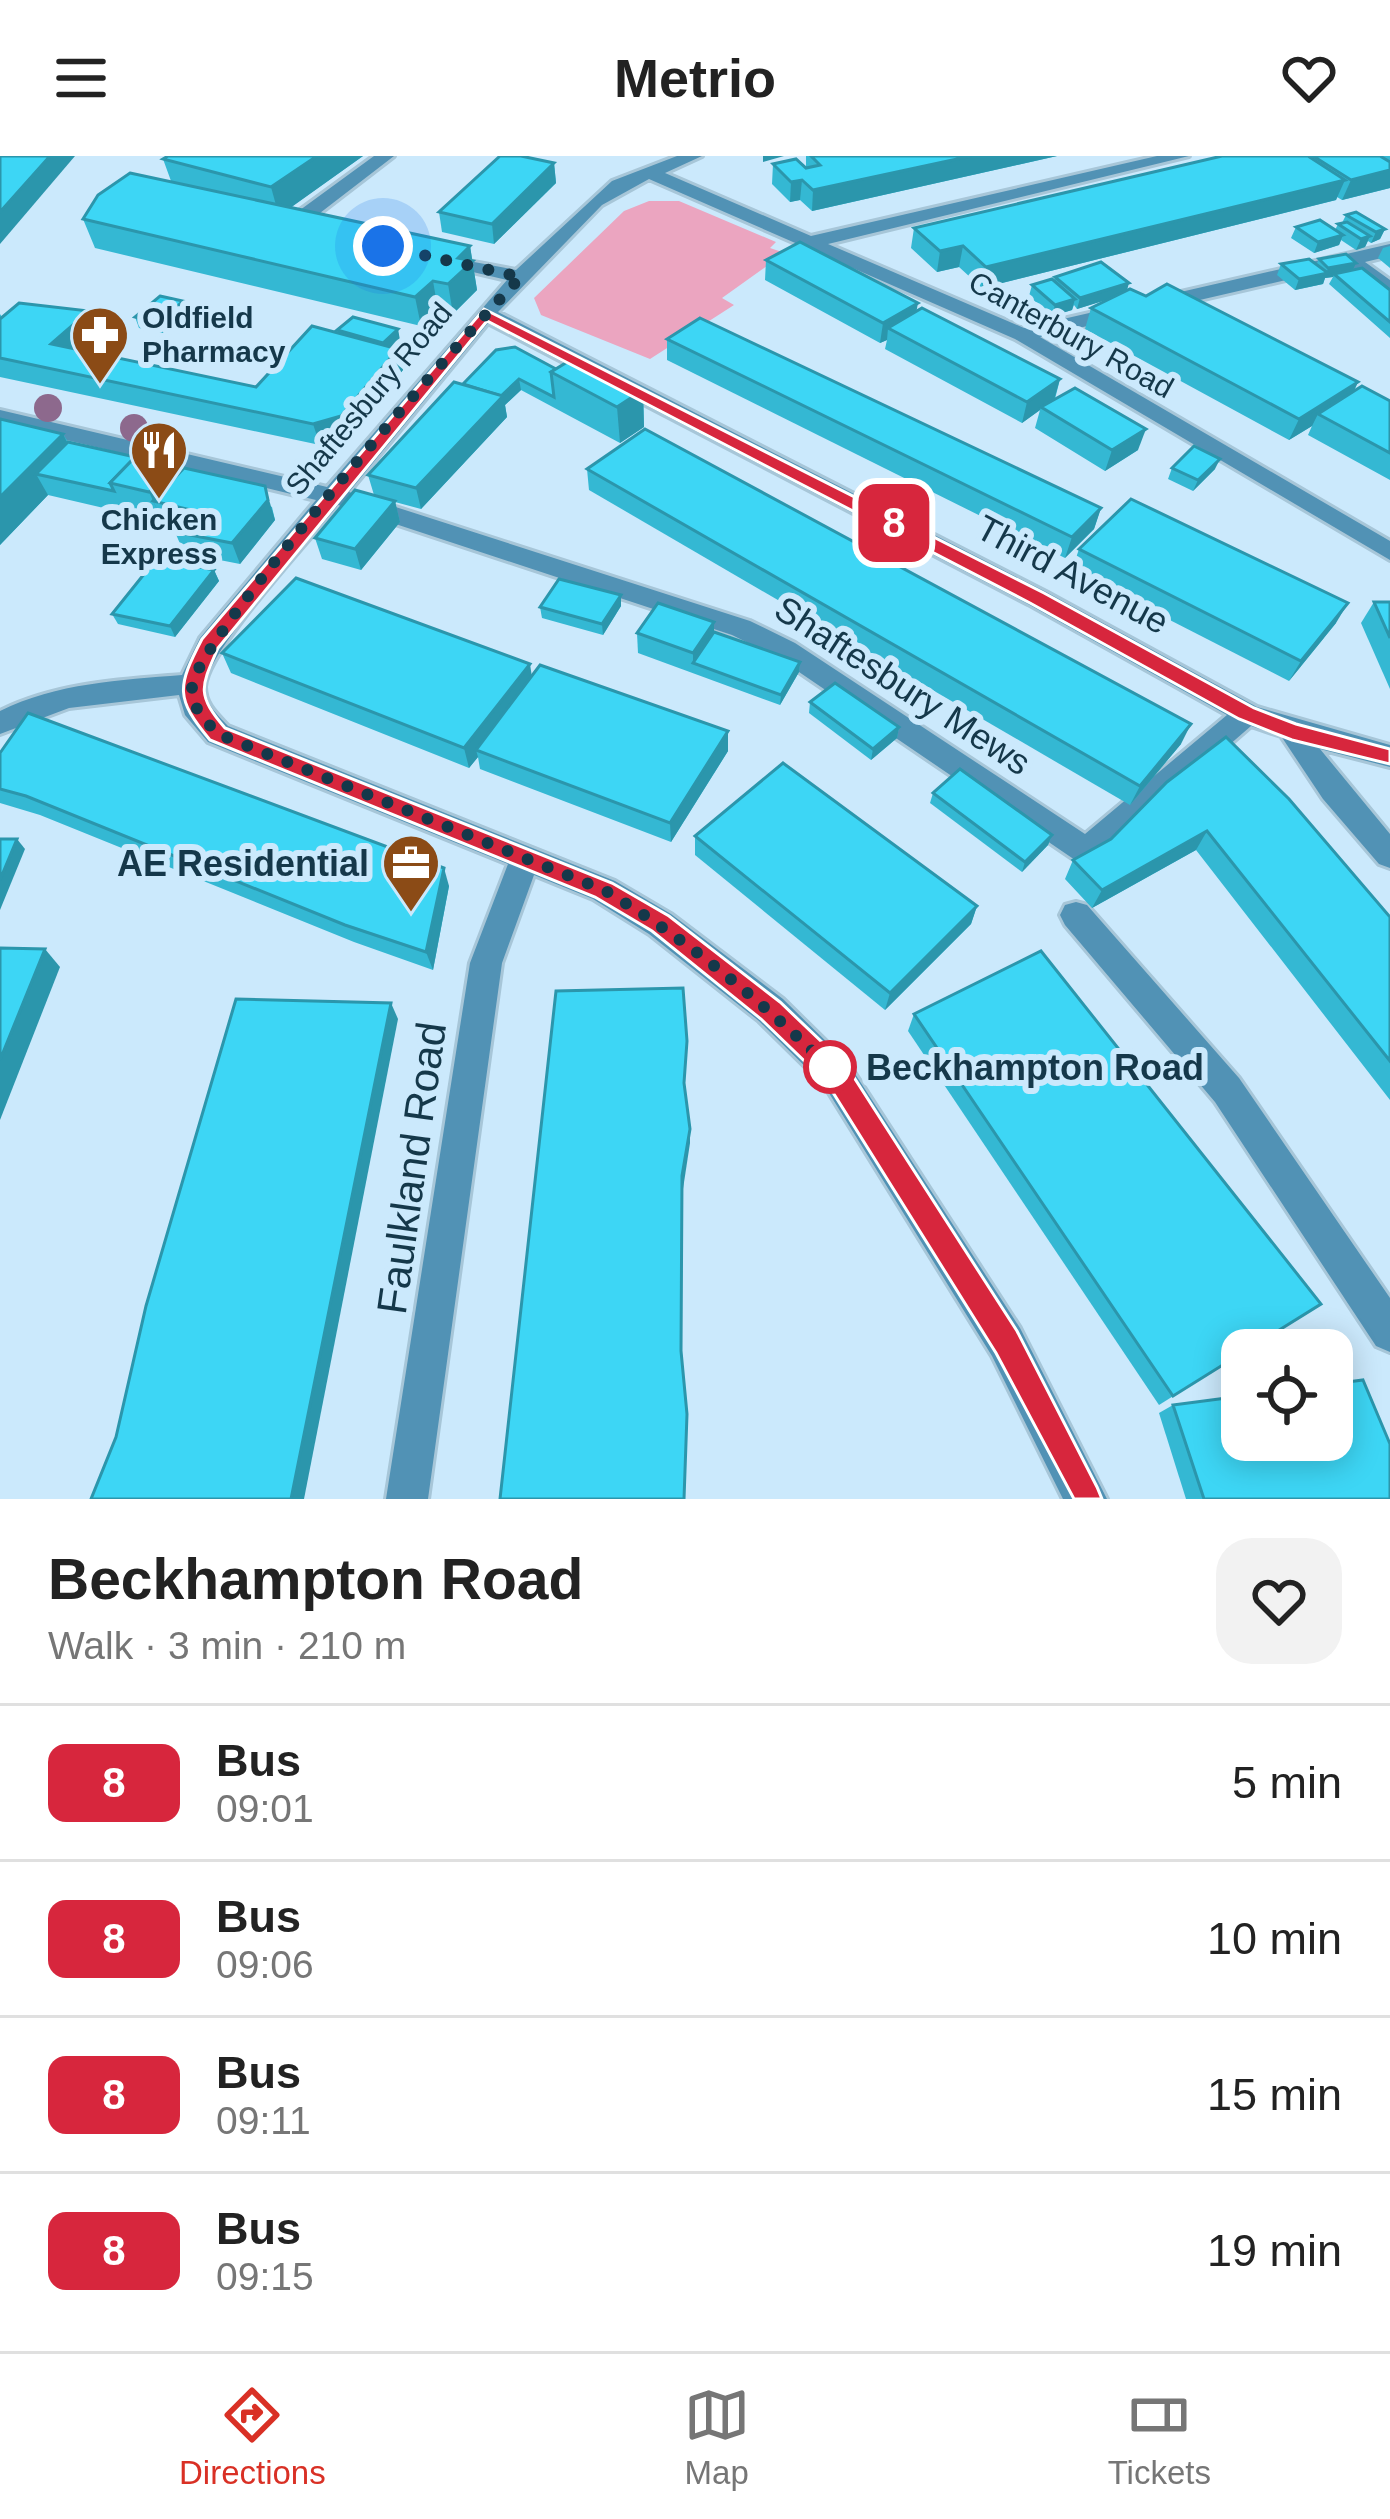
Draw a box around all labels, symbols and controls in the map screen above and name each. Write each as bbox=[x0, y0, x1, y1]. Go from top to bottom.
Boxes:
icon: menu bbox=[48, 45, 114, 111]
icon: heart bbox=[1276, 45, 1342, 111]
text: Metrio bbox=[614, 48, 776, 108]
your location bbox=[353, 216, 413, 276]
street label: Canterbury Road bbox=[963, 265, 1179, 404]
street label: Shaftesbury Road bbox=[279, 296, 458, 501]
place label: Oldfield Pharmacy bbox=[142, 301, 286, 368]
pharmacy icon: Oldfield Pharmacy bbox=[69, 304, 131, 386]
restaurant icon: Chicken Express bbox=[128, 419, 190, 501]
line badge: 8 bbox=[855, 484, 933, 562]
text: 8 bbox=[882, 499, 906, 546]
place label: Chicken Express bbox=[101, 503, 217, 570]
street label: Third Avenue bbox=[970, 507, 1176, 642]
street label: Shaftesbury Mews bbox=[767, 588, 1038, 783]
office icon: AE Residential bbox=[380, 832, 442, 914]
place label: AE Residential bbox=[117, 843, 369, 884]
street label: Faulkland Road bbox=[368, 1019, 455, 1317]
marker: Beckhampton Road bbox=[805, 1042, 855, 1092]
place label: Beckhampton Road bbox=[866, 1047, 1204, 1088]
map controls bbox=[1221, 1329, 1353, 1461]
button: locate bbox=[1221, 1329, 1353, 1461]
button: heart bbox=[1216, 1538, 1342, 1664]
text: Beckhampton Road bbox=[48, 1547, 583, 1611]
text: Walk · 3 min · 210 m bbox=[48, 1624, 406, 1667]
text: Bus bbox=[216, 1735, 301, 1786]
text: 5 min bbox=[1232, 1757, 1342, 1808]
text: 8 bbox=[102, 1759, 126, 1806]
text: 09:01 bbox=[216, 1787, 314, 1830]
text: Bus bbox=[216, 1891, 301, 1942]
text: 10 min bbox=[1207, 1913, 1342, 1964]
text: 8 bbox=[102, 1915, 126, 1962]
text: 09:06 bbox=[216, 1943, 314, 1986]
text: Bus bbox=[216, 2047, 301, 2098]
text: 15 min bbox=[1207, 2069, 1342, 2120]
text: 8 bbox=[102, 2071, 126, 2118]
text: 09:11 bbox=[216, 2099, 311, 2142]
text: Bus bbox=[216, 2203, 301, 2254]
text: 19 min bbox=[1207, 2225, 1342, 2276]
text: 8 bbox=[102, 2227, 126, 2274]
text: 09:15 bbox=[216, 2255, 314, 2298]
tab: Directions bbox=[179, 2382, 326, 2492]
tab: Map bbox=[684, 2382, 750, 2492]
tab: Tickets bbox=[1108, 2382, 1211, 2492]

